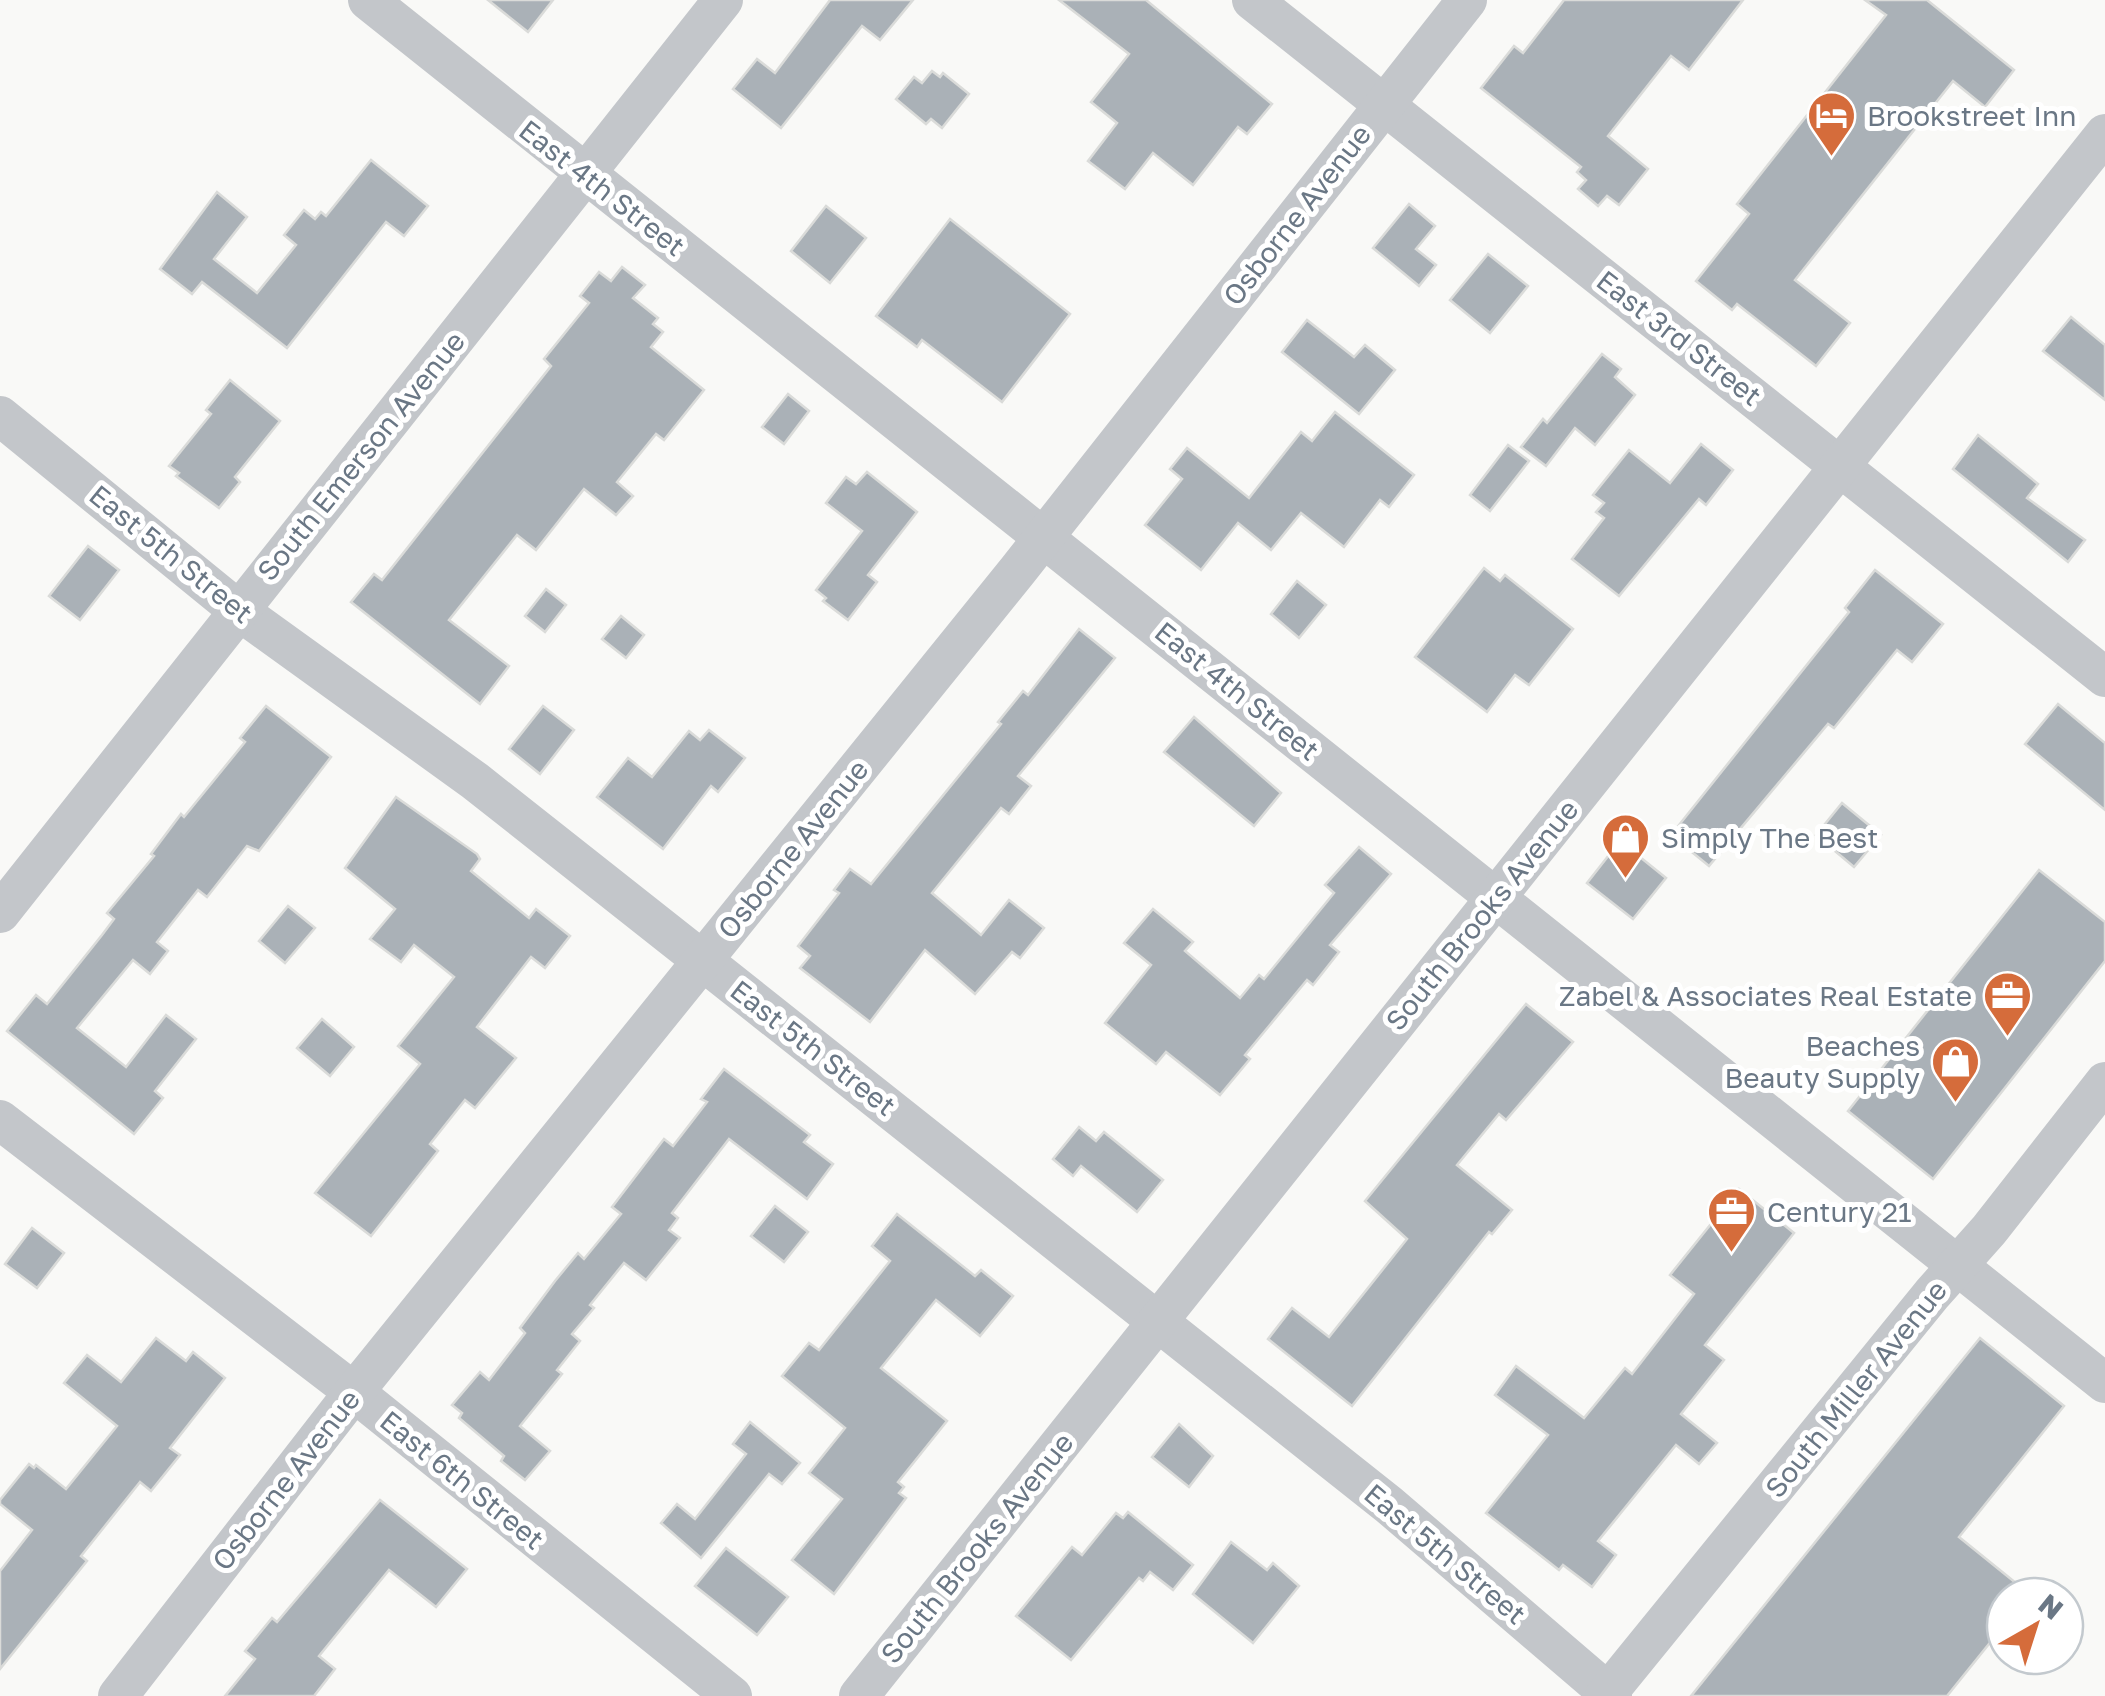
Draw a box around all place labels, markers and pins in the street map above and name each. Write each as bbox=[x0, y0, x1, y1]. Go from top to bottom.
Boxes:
hotel icon: Brookstreet Inn bbox=[1806, 90, 1858, 158]
place label: Brookstreet Inn bbox=[1867, 99, 2076, 132]
shop icon: Simply The Best bbox=[1600, 812, 1652, 880]
place label: Simply The Best bbox=[1661, 821, 1878, 854]
office icon: Zabel & Associates Real Estate bbox=[1981, 970, 2033, 1038]
place label: Zabel & Associates Real Estate bbox=[1559, 979, 1972, 1012]
place label: Beaches Beauty Supply bbox=[1724, 1029, 1920, 1094]
shop icon: Beaches Beauty Supply bbox=[1929, 1036, 1981, 1104]
office icon: Century 21 bbox=[1706, 1186, 1758, 1254]
place label: Century 21 bbox=[1767, 1195, 1912, 1228]

